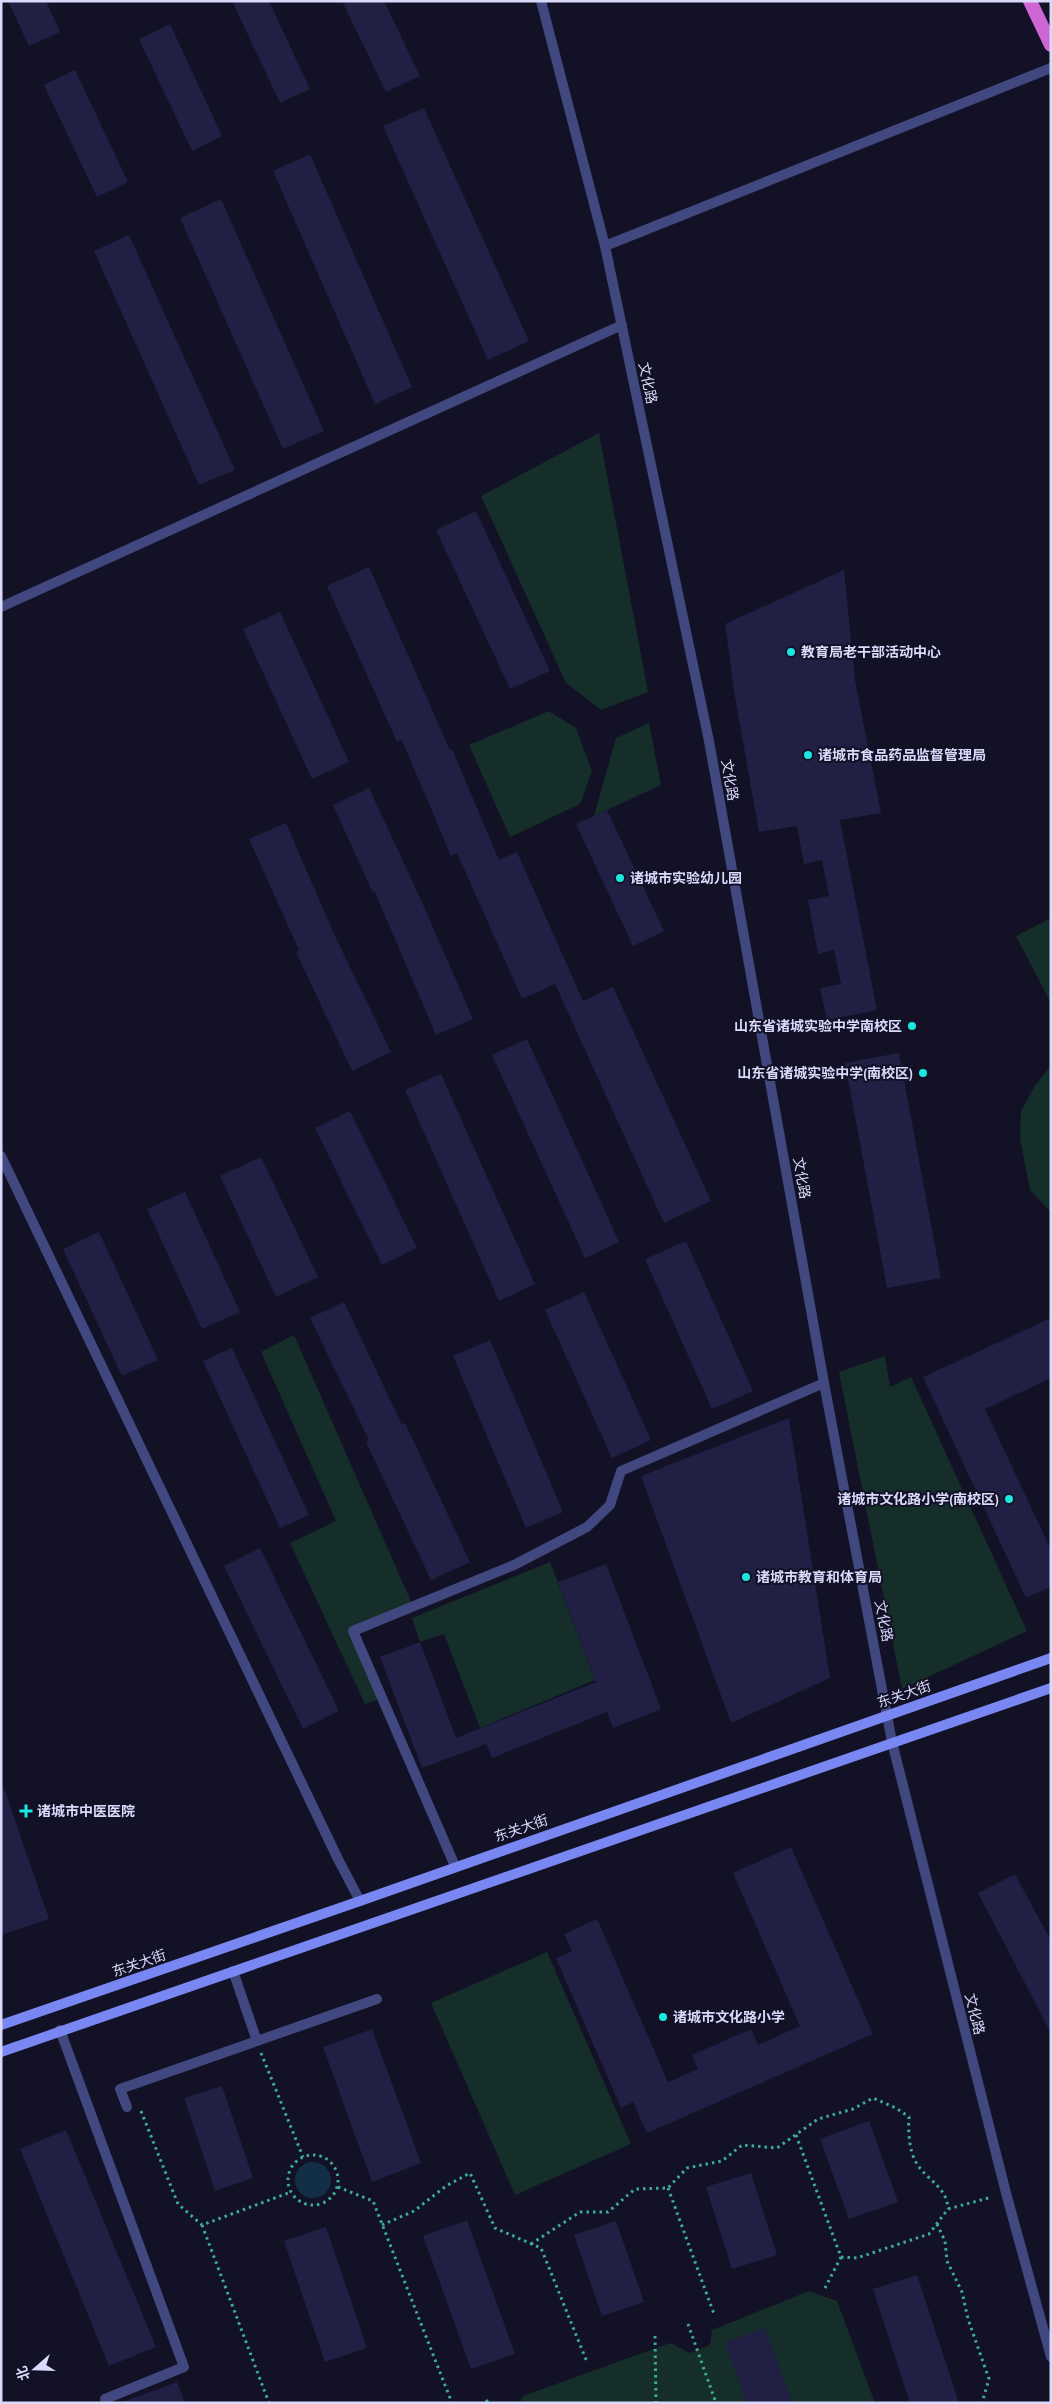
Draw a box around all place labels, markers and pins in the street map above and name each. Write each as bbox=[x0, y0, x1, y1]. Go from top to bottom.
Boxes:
place label: 教育局老干部活动中心 bbox=[801, 643, 941, 661]
marker: 教育局老干部活动中心 bbox=[785, 646, 797, 658]
place label: 诸城市食品药品监督管理局 bbox=[818, 746, 986, 764]
marker: 诸城市食品药品监督管理局 bbox=[802, 749, 814, 761]
place label: 诸城市实验幼儿园 bbox=[630, 869, 742, 887]
marker: 诸城市实验幼儿园 bbox=[614, 872, 626, 884]
place label: 山东省诸城实验中学南校区 bbox=[734, 1017, 902, 1035]
marker: 山东省诸城实验中学南校区 bbox=[906, 1020, 918, 1032]
place label: 山东省诸城实验中学(南校区) bbox=[737, 1064, 913, 1082]
marker: 山东省诸城实验中学(南校区) bbox=[917, 1067, 929, 1079]
place label: 诸城市文化路小学(南校区) bbox=[837, 1490, 999, 1508]
marker: 诸城市文化路小学(南校区) bbox=[1003, 1493, 1015, 1505]
place label: 诸城市教育和体育局 bbox=[756, 1568, 882, 1586]
marker: 诸城市教育和体育局 bbox=[740, 1571, 752, 1583]
place label: 诸城市中医医院 bbox=[37, 1802, 135, 1820]
marker: 诸城市中医医院 bbox=[19, 1804, 33, 1818]
place label: 诸城市文化路小学 bbox=[673, 2008, 785, 2026]
marker: 诸城市文化路小学 bbox=[657, 2011, 669, 2023]

